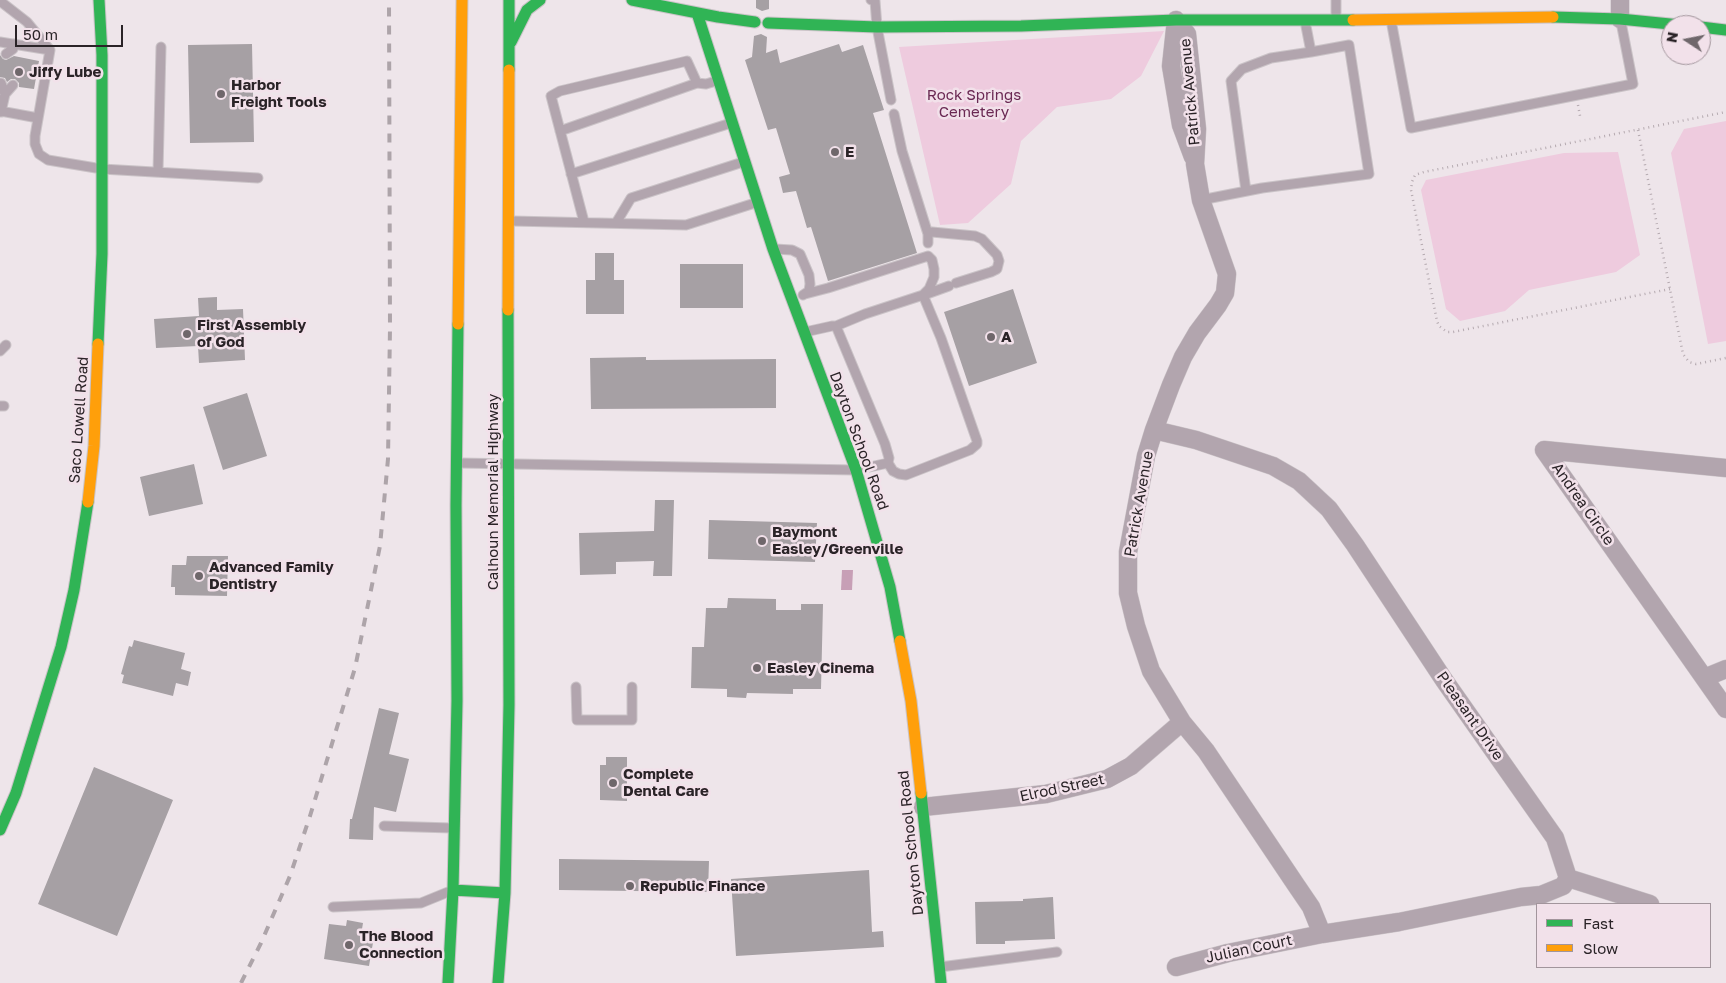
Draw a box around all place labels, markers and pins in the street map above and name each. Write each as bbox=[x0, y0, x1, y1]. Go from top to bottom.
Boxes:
place label: Jiffy Lube bbox=[29, 63, 101, 81]
marker: Jiffy Lube bbox=[13, 66, 25, 78]
place label: Harbor Freight Tools bbox=[231, 76, 327, 111]
marker: Harbor Freight Tools bbox=[215, 88, 227, 100]
place label: E bbox=[845, 143, 854, 161]
marker: E bbox=[829, 146, 841, 158]
place label: First Assembly of God bbox=[197, 316, 306, 351]
marker: First Assembly of God bbox=[181, 328, 193, 340]
place label: A bbox=[1001, 328, 1012, 346]
marker: A bbox=[985, 331, 997, 343]
place label: Baymont Easley/Greenville bbox=[772, 523, 903, 558]
marker: Baymont Easley/Greenville bbox=[756, 535, 768, 547]
place label: Advanced Family Dentistry bbox=[209, 558, 334, 593]
marker: Advanced Family Dentistry bbox=[193, 570, 205, 582]
place label: Easley Cinema bbox=[767, 659, 874, 677]
marker: Easley Cinema bbox=[751, 662, 763, 674]
place label: Complete Dental Care bbox=[623, 765, 709, 800]
marker: Complete Dental Care bbox=[607, 777, 619, 789]
place label: Republic Finance bbox=[640, 877, 765, 895]
marker: Republic Finance bbox=[624, 880, 636, 892]
place label: The Blood Connection bbox=[359, 927, 442, 962]
marker: The Blood Connection bbox=[343, 939, 355, 951]

